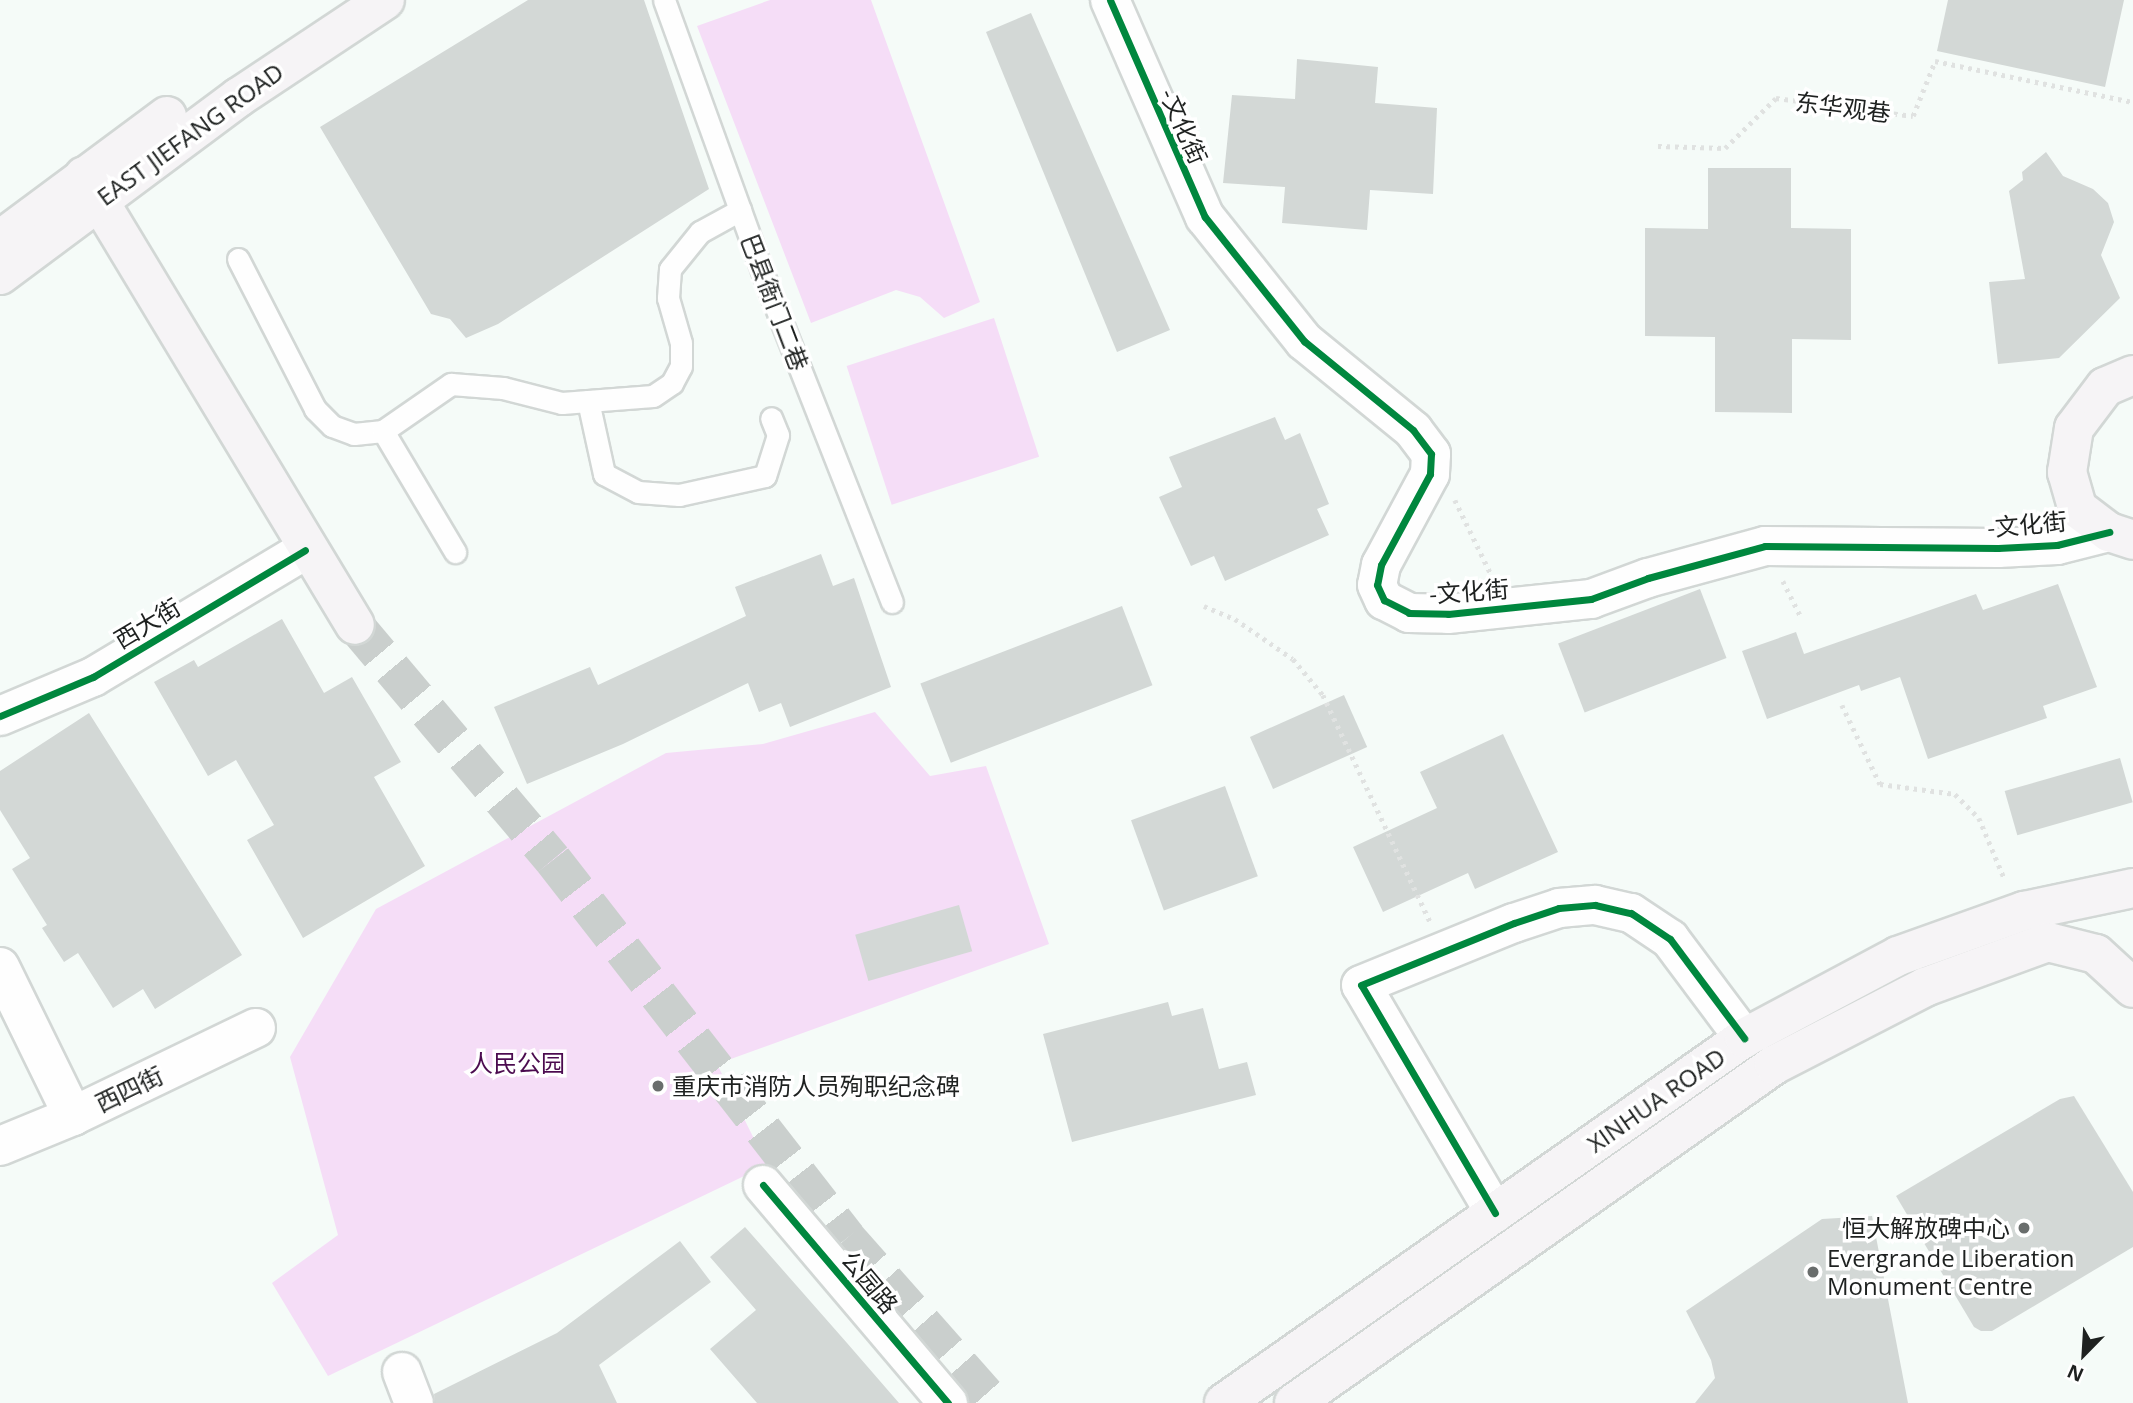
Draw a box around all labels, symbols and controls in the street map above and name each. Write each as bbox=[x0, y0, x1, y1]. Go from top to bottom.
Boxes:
street label: EAST JIEFANG ROAD bbox=[91, 57, 289, 211]
street label: -文化街 bbox=[1155, 84, 1213, 168]
street label: 东华观巷 bbox=[1794, 87, 1892, 127]
street label: 巴县衙门二巷 bbox=[736, 230, 814, 374]
street label: -文化街 bbox=[1986, 506, 2068, 542]
street label: -文化街 bbox=[1428, 574, 1510, 608]
street label: 西大街 bbox=[109, 592, 185, 654]
street label: XINHUA ROAD bbox=[1582, 1042, 1730, 1158]
park label: 人民公园 bbox=[469, 1049, 565, 1077]
street label: 西四街 bbox=[90, 1060, 168, 1118]
place label: 重庆市消防人员殉职纪念碑 bbox=[672, 1072, 960, 1100]
marker: 重庆市消防人员殉职纪念碑 bbox=[650, 1078, 666, 1094]
place label: 恒大解放碑中心 bbox=[1842, 1214, 2010, 1242]
marker: 恒大解放碑中心 bbox=[2016, 1220, 2032, 1236]
place label: Evergrande Liberation Monument Centre bbox=[1827, 1244, 2075, 1300]
street label: 公园路 bbox=[836, 1245, 904, 1319]
marker: Evergrande Liberation Monument Centre bbox=[1805, 1264, 1821, 1280]
north arrow bbox=[2049, 1319, 2119, 1389]
text: N bbox=[2063, 1358, 2088, 1388]

